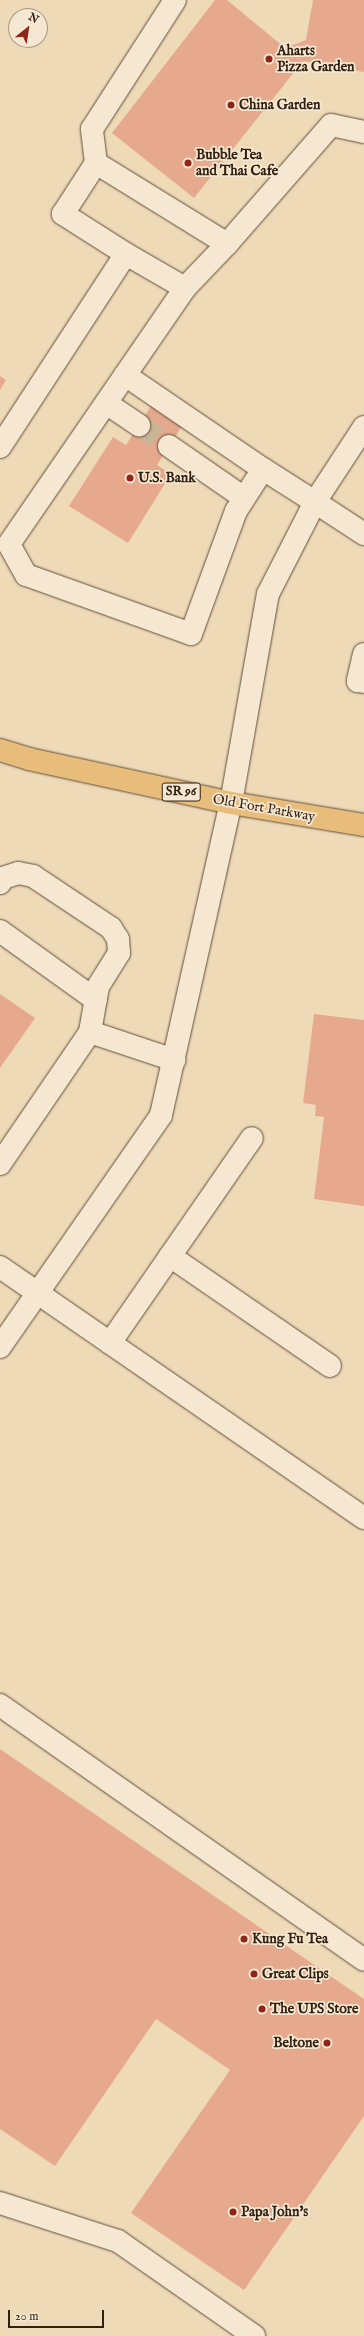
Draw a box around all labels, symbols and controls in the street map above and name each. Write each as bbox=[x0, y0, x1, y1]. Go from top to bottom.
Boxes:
north arrow bbox=[8, 8, 48, 48]
text: N bbox=[26, 10, 41, 27]
place label: Aharts Pizza Garden bbox=[277, 43, 355, 76]
marker: Aharts Pizza Garden bbox=[264, 54, 274, 64]
place label: China Garden bbox=[239, 97, 320, 113]
marker: China Garden bbox=[226, 100, 236, 110]
place label: Bubble Tea and Thai Cafe bbox=[196, 147, 278, 180]
marker: Bubble Tea and Thai Cafe bbox=[183, 158, 193, 168]
place label: U.S. Bank bbox=[138, 470, 196, 486]
marker: U.S. Bank bbox=[125, 473, 135, 483]
road number: SR 96 bbox=[161, 781, 201, 803]
street label: Old Fort Parkway bbox=[211, 791, 317, 825]
place label: Kung Fu Tea bbox=[252, 1931, 328, 1947]
marker: Kung Fu Tea bbox=[239, 1934, 249, 1944]
place label: Great Clips bbox=[262, 1966, 329, 1982]
marker: Great Clips bbox=[249, 1969, 259, 1979]
place label: The UPS Store bbox=[270, 2001, 358, 2017]
marker: The UPS Store bbox=[257, 2004, 267, 2014]
place label: Beltone bbox=[273, 2035, 319, 2051]
marker: Beltone bbox=[322, 2038, 332, 2048]
place label: Papa John's bbox=[241, 2204, 308, 2220]
marker: Papa John's bbox=[228, 2207, 238, 2217]
scale bar bbox=[10, 2302, 106, 2328]
text: 20 m bbox=[15, 2309, 38, 2324]

